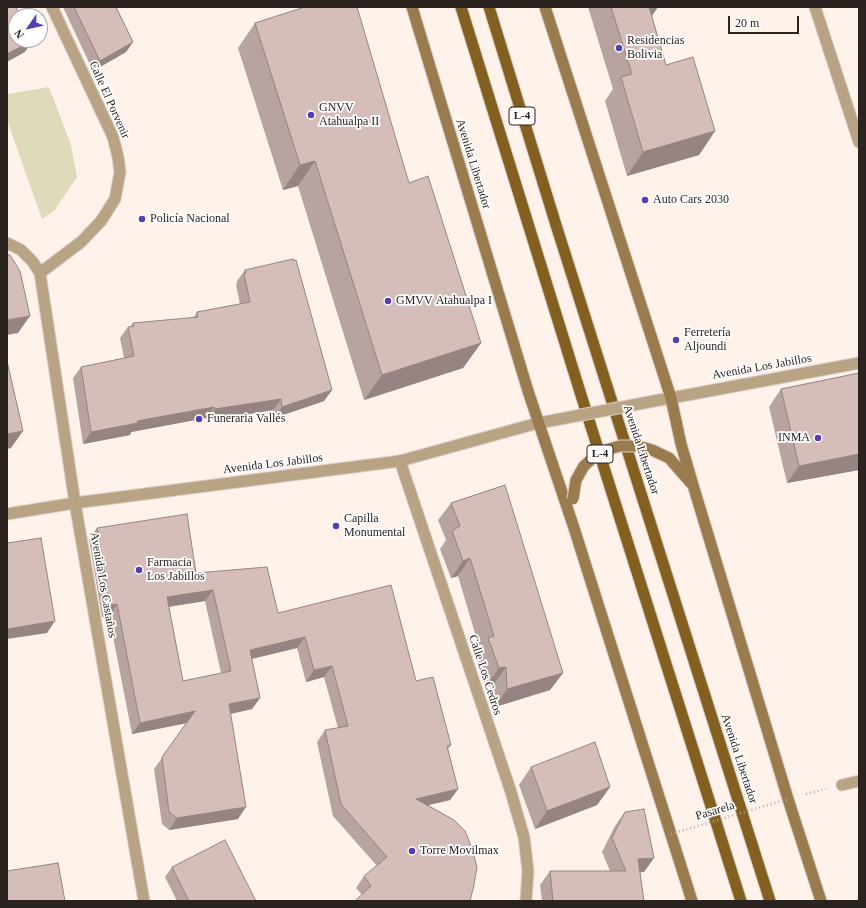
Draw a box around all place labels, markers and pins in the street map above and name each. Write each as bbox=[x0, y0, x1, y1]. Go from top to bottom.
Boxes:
place label: Residencias Bolivia bbox=[627, 34, 684, 62]
marker: Residencias Bolivia bbox=[614, 43, 624, 53]
place label: GNVV Atahualpa II bbox=[319, 101, 379, 129]
marker: GNVV Atahualpa II bbox=[306, 110, 316, 120]
place label: Auto Cars 2030 bbox=[653, 193, 729, 207]
marker: Auto Cars 2030 bbox=[640, 195, 650, 205]
place label: Policía Nacional bbox=[150, 212, 230, 226]
marker: Policía Nacional bbox=[137, 214, 147, 224]
place label: GMVV Atahualpa I bbox=[396, 294, 492, 308]
marker: GMVV Atahualpa I bbox=[383, 296, 393, 306]
place label: Ferretería Aljoundi bbox=[684, 326, 731, 354]
marker: Ferretería Aljoundi bbox=[671, 335, 681, 345]
place label: Funeraria Vallés bbox=[207, 412, 285, 426]
marker: Funeraria Vallés bbox=[194, 414, 204, 424]
place label: INMA bbox=[778, 431, 810, 445]
marker: INMA bbox=[813, 433, 823, 443]
place label: Capilla Monumental bbox=[344, 512, 405, 540]
marker: Capilla Monumental bbox=[331, 521, 341, 531]
place label: Farmacia Los Jabillos bbox=[147, 556, 205, 584]
marker: Farmacia Los Jabillos bbox=[134, 565, 144, 575]
place label: Torre Movilmax bbox=[420, 844, 499, 858]
marker: Torre Movilmax bbox=[407, 846, 417, 856]

